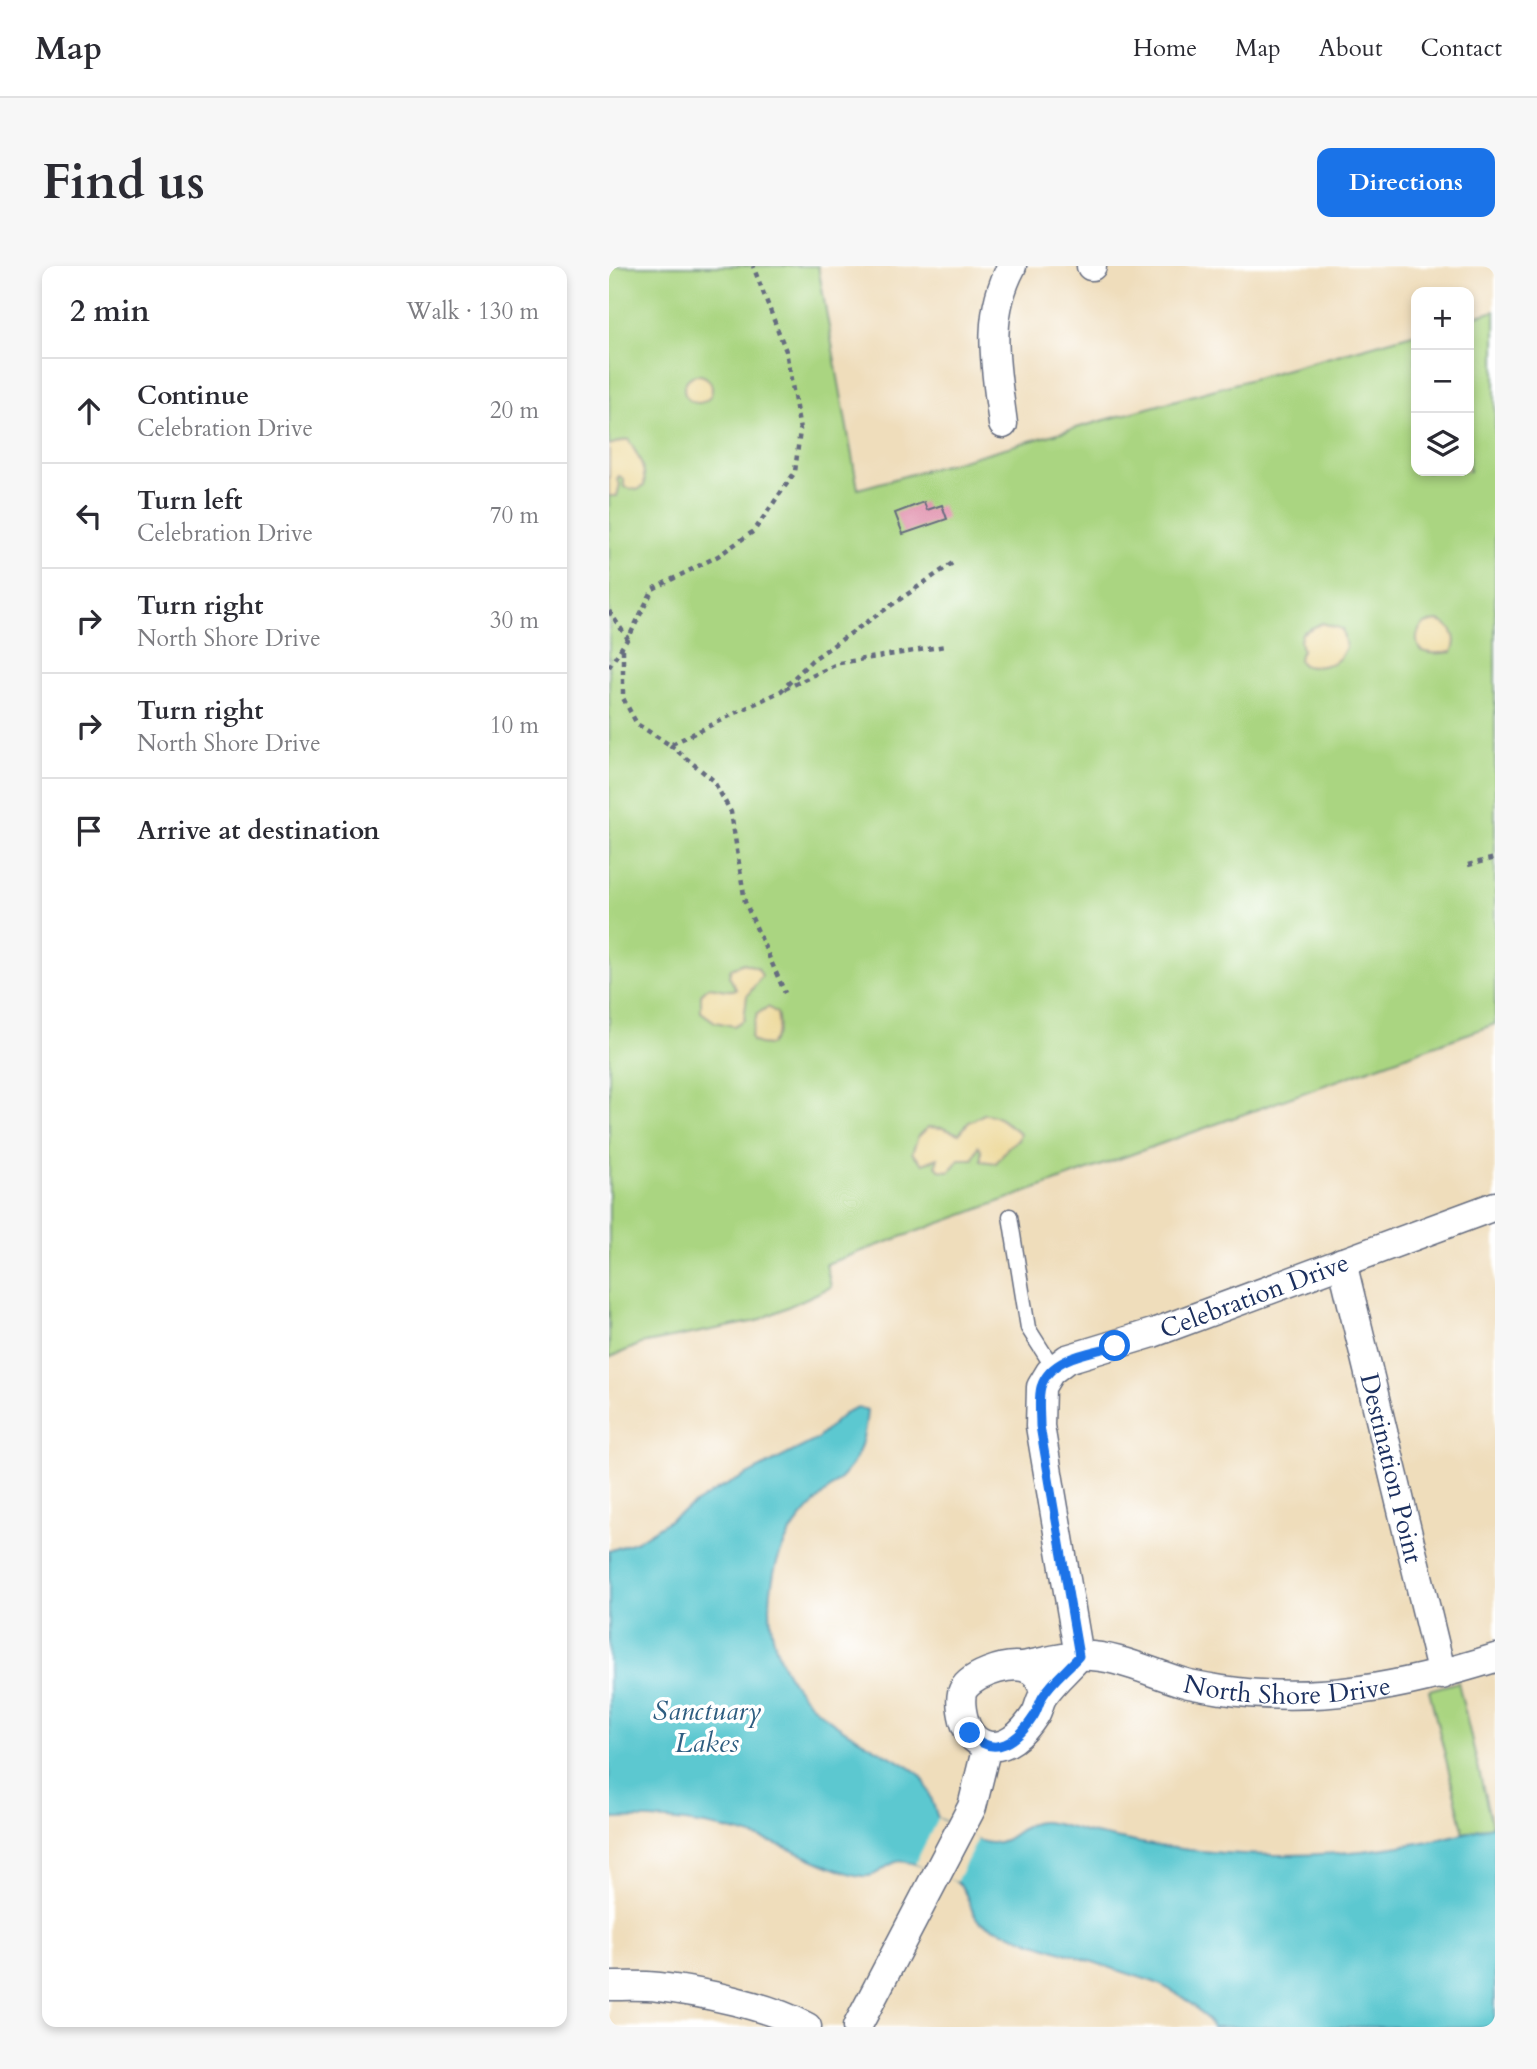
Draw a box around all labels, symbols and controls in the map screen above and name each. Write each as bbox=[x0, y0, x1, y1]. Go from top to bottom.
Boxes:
text: Map bbox=[35, 26, 102, 71]
text: Home bbox=[1133, 32, 1197, 65]
text: Map bbox=[1235, 32, 1281, 65]
text: About bbox=[1319, 32, 1383, 65]
text: Contact bbox=[1421, 32, 1502, 65]
button: Directions bbox=[1317, 148, 1495, 217]
text: Find us bbox=[42, 149, 205, 216]
map controls bbox=[1411, 287, 1474, 476]
button: + bbox=[1411, 287, 1474, 350]
text: 2 min bbox=[70, 291, 150, 332]
text: Walk · 130 m bbox=[406, 296, 539, 327]
button: − bbox=[1411, 350, 1474, 413]
text: Continue bbox=[137, 378, 249, 413]
icon: ahead bbox=[70, 392, 108, 430]
text: 20 m bbox=[490, 395, 539, 426]
text: Celebration Drive bbox=[137, 413, 313, 444]
button: layers bbox=[1411, 413, 1474, 476]
text: Turn left bbox=[137, 483, 242, 518]
icon: left bbox=[70, 497, 108, 535]
text: 70 m bbox=[490, 500, 539, 531]
text: Celebration Drive bbox=[137, 518, 313, 549]
text: Turn right bbox=[137, 588, 264, 623]
icon: right bbox=[70, 602, 108, 640]
text: 30 m bbox=[490, 605, 539, 636]
text: North Shore Drive bbox=[137, 623, 321, 654]
text: Turn right bbox=[137, 693, 264, 728]
icon: right bbox=[70, 707, 108, 745]
text: 10 m bbox=[490, 710, 539, 741]
text: North Shore Drive bbox=[137, 728, 321, 759]
icon: arrive bbox=[70, 812, 108, 850]
text: Arrive at destination bbox=[137, 813, 380, 848]
street label: Celebration Drive bbox=[1155, 1244, 1354, 1346]
route start bbox=[1099, 1330, 1130, 1361]
street label: Destination Point bbox=[1352, 1370, 1432, 1567]
street label: North Shore Drive bbox=[1180, 1666, 1393, 1712]
water label: Sanctuary Lakes bbox=[653, 1692, 762, 1762]
route end bbox=[954, 1717, 985, 1748]

